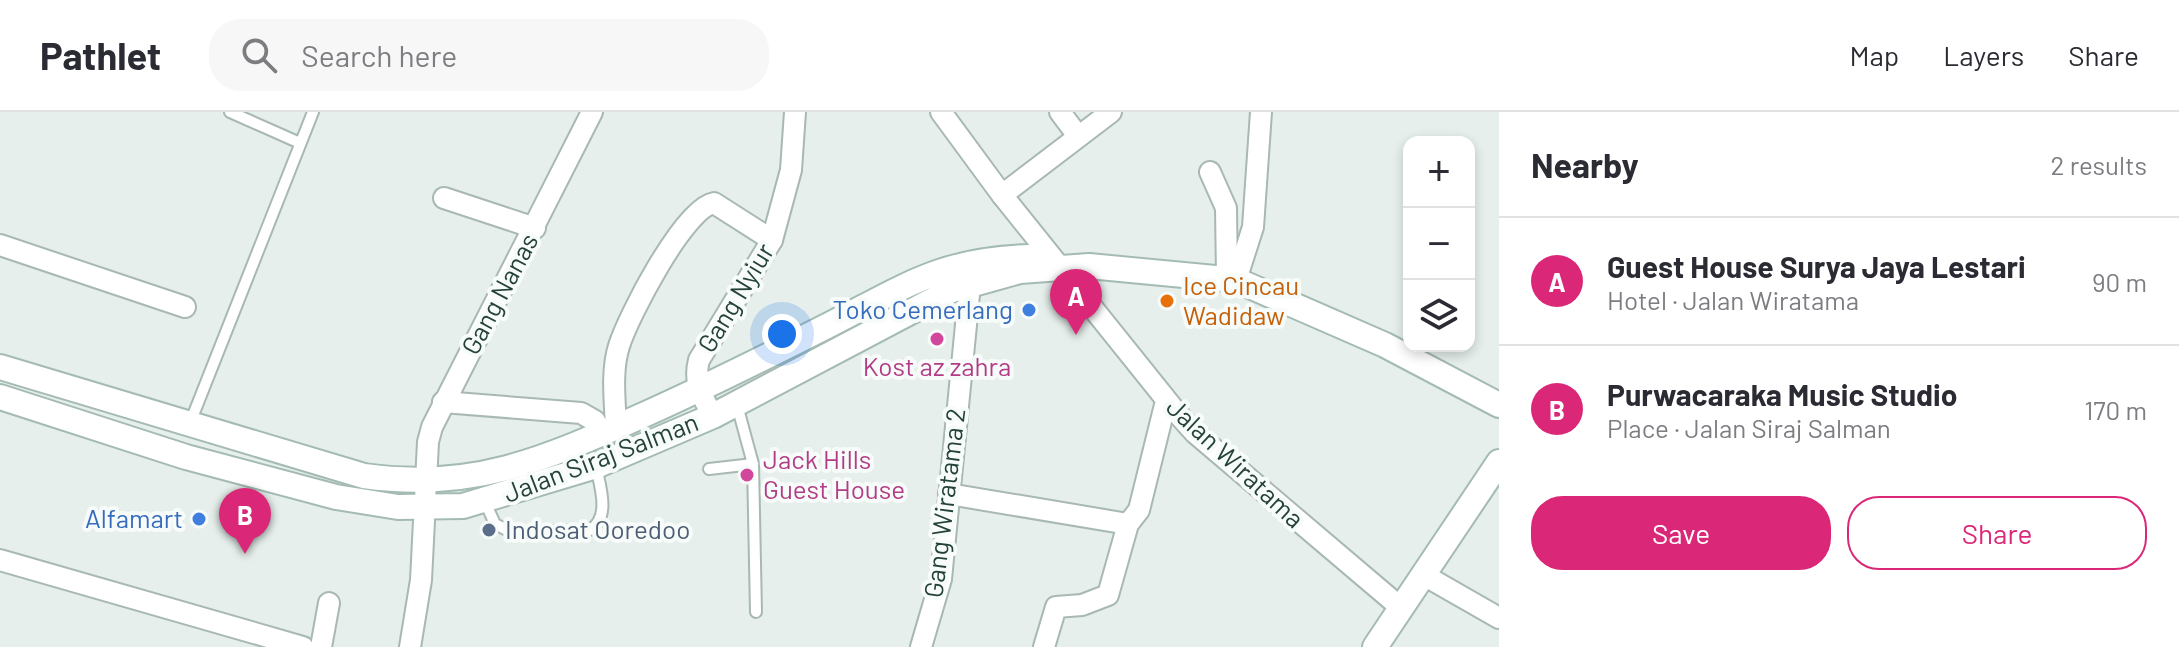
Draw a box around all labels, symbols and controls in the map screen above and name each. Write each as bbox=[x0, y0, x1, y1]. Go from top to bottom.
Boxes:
search box bbox=[209, 19, 769, 91]
text: Pathlet bbox=[40, 32, 161, 78]
icon: search bbox=[237, 33, 281, 77]
text: Search here bbox=[301, 37, 457, 73]
text: Map bbox=[1849, 38, 1899, 72]
text: Layers bbox=[1943, 38, 2024, 72]
text: Share bbox=[2068, 38, 2139, 72]
map controls bbox=[1403, 136, 1475, 352]
button: + bbox=[1403, 136, 1475, 208]
text: Nearby bbox=[1531, 144, 1639, 185]
text: 2 results bbox=[2051, 149, 2147, 180]
button: − bbox=[1403, 208, 1475, 280]
street label: Gang Nanas bbox=[454, 227, 544, 359]
street label: Gang Nyiur bbox=[690, 237, 780, 357]
text: Guest House Surya Jaya Lestari bbox=[1607, 248, 2026, 284]
text: A bbox=[1548, 266, 1566, 297]
text: 90 m bbox=[2092, 266, 2147, 297]
pin: A bbox=[1050, 269, 1102, 335]
place label: Ice Cincau Wadidaw bbox=[1183, 269, 1299, 330]
button: layers bbox=[1403, 280, 1475, 352]
text: Hotel · Jalan Wiratama bbox=[1607, 284, 1859, 315]
marker: Ice Cincau Wadidaw bbox=[1158, 292, 1176, 310]
place label: Toko Cemerlang bbox=[833, 293, 1013, 324]
marker: Toko Cemerlang bbox=[1020, 301, 1038, 319]
your location bbox=[762, 314, 802, 354]
marker: Kost az zahra bbox=[928, 330, 946, 348]
place label: Kost az zahra bbox=[863, 350, 1011, 381]
text: Purwacaraka Music Studio bbox=[1607, 376, 1957, 412]
street label: Jalan Wiratama bbox=[1161, 390, 1311, 533]
text: B bbox=[1549, 394, 1565, 425]
text: 170 m bbox=[2084, 394, 2147, 425]
street label: Jalan Siraj Salman bbox=[499, 405, 702, 508]
street label: Gang Wiratama 2 bbox=[916, 406, 971, 599]
text: Place · Jalan Siraj Salman bbox=[1607, 412, 1891, 443]
place label: Jack Hills Guest House bbox=[763, 443, 905, 504]
marker: Jack Hills Guest House bbox=[738, 466, 756, 484]
pin: B bbox=[219, 488, 271, 554]
button: Save bbox=[1531, 496, 1831, 570]
button: Share bbox=[1847, 496, 2147, 570]
place label: Alfamart bbox=[85, 502, 183, 533]
marker: Alfamart bbox=[190, 510, 208, 528]
place label: Indosat Ooredoo bbox=[505, 513, 690, 544]
marker: Indosat Ooredoo bbox=[480, 521, 498, 539]

